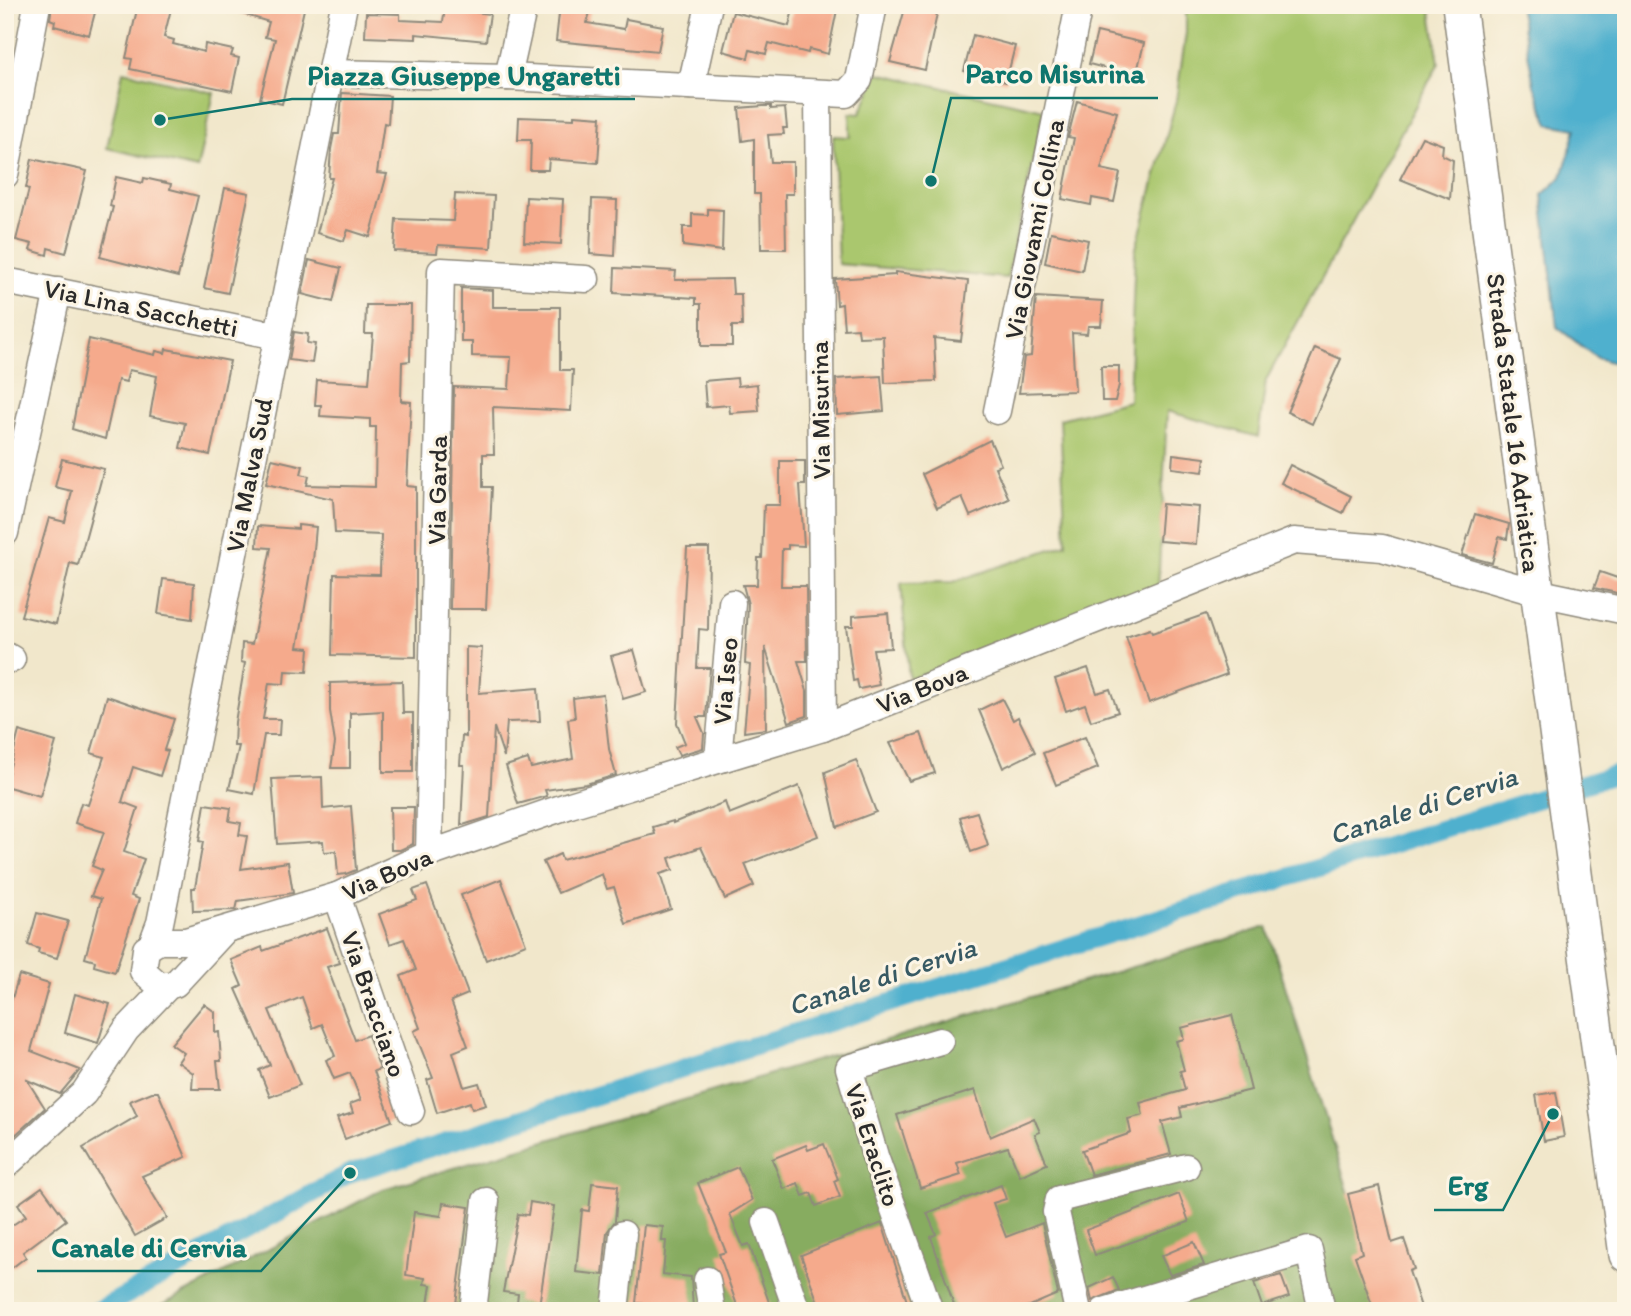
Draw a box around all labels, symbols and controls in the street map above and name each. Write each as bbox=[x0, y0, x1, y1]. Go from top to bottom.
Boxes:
callout: Parco Misurina bbox=[951, 49, 1158, 98]
callout: Piazza Giuseppe Ungaretti bbox=[292, 50, 635, 99]
text: Parco Misurina bbox=[965, 56, 1145, 90]
text: Piazza Giuseppe Ungaretti bbox=[307, 58, 621, 92]
street label: Via Giovanni Collina bbox=[997, 116, 1071, 342]
street label: Via Lina Sacchetti bbox=[41, 272, 241, 344]
street label: Strada Statale 16 Adriatica bbox=[1480, 272, 1548, 575]
street label: Via Misurina bbox=[803, 340, 837, 480]
street label: Via Malva Sud bbox=[218, 395, 280, 555]
street label: Via Garda bbox=[420, 434, 454, 545]
street label: Via Iseo bbox=[705, 636, 745, 726]
street label: Via Bova bbox=[872, 655, 973, 721]
water label: Canale di Cervia bbox=[1325, 758, 1522, 851]
street label: Via Bova bbox=[337, 840, 438, 908]
street label: Via Bracciano bbox=[334, 927, 414, 1081]
water label: Canale di Cervia bbox=[784, 929, 981, 1022]
street label: Via Eraclito bbox=[838, 1079, 908, 1211]
callout: Erg bbox=[1434, 1161, 1503, 1210]
text: Erg bbox=[1448, 1168, 1489, 1202]
callout: Canale di Cervia bbox=[37, 1222, 261, 1271]
text: Canale di Cervia bbox=[51, 1230, 247, 1264]

